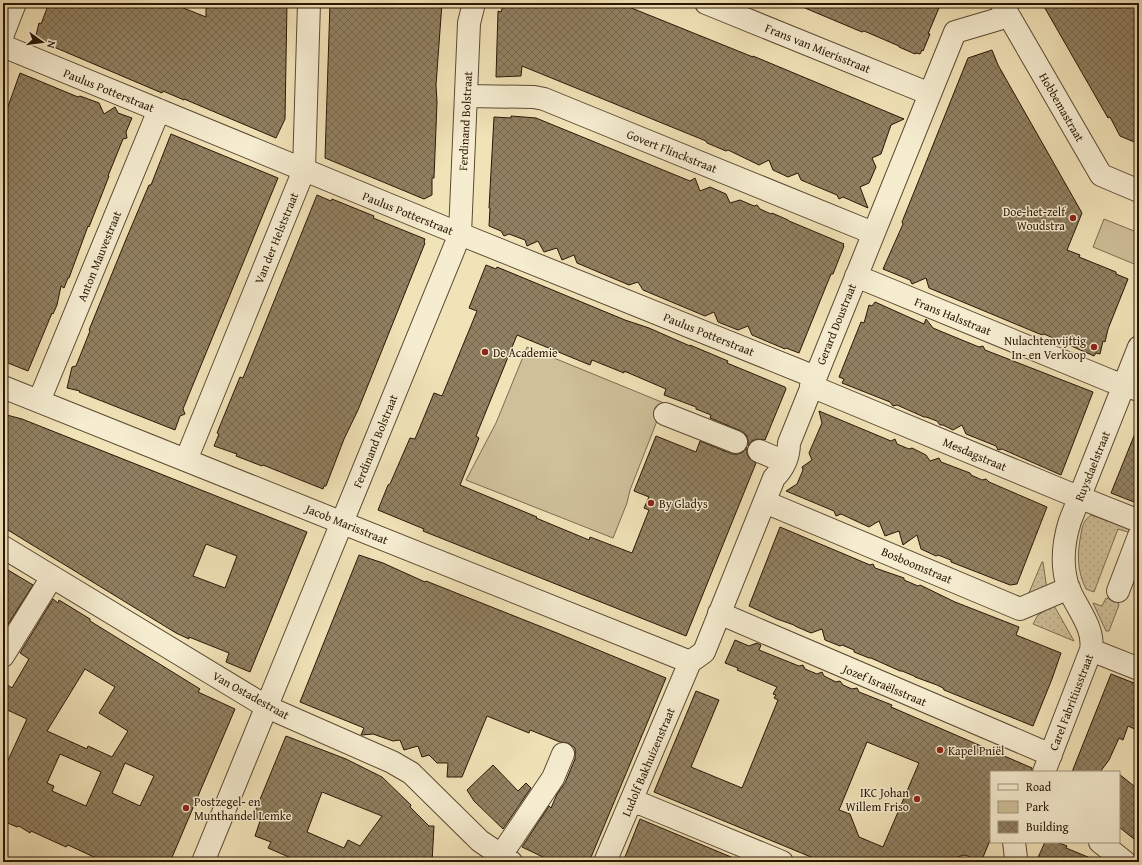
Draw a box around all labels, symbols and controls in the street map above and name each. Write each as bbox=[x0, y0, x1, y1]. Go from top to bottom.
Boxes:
street label: Frans van Mierisstraat bbox=[763, 19, 874, 77]
north arrow bbox=[22, 22, 62, 62]
text: N bbox=[43, 39, 60, 51]
street label: Paulus Potterstraat bbox=[61, 64, 158, 116]
street label: Hobbemastraat bbox=[1035, 69, 1089, 145]
street label: Ferdinand Bolstraat bbox=[454, 70, 476, 171]
street label: Govert Flinckstraat bbox=[624, 125, 720, 177]
street label: Paulus Potterstraat bbox=[360, 187, 457, 239]
street label: Van der Helststraat bbox=[250, 189, 302, 286]
place label: Doe-het-zelf Woudstra bbox=[1003, 203, 1066, 234]
street label: Anton Mauvestraat bbox=[73, 207, 125, 304]
marker: Doe-het-zelf Woudstra bbox=[1068, 213, 1078, 223]
street label: Gerard Doustraat bbox=[812, 280, 860, 367]
street label: Frans Halsstraat bbox=[912, 293, 995, 339]
street label: Paulus Potterstraat bbox=[661, 308, 758, 360]
place label: Nulachtenvijftig In- en Verkoop bbox=[1004, 332, 1087, 363]
marker: Nulachtenvijftig In- en Verkoop bbox=[1089, 342, 1099, 352]
place label: De Academie bbox=[493, 344, 558, 361]
marker: De Academie bbox=[480, 347, 490, 357]
street label: Ferdinand Bolstraat bbox=[348, 391, 402, 490]
street label: Ruysdaelstraat bbox=[1070, 428, 1114, 504]
street label: Mesdagstraat bbox=[941, 433, 1010, 475]
place label: By Gladys bbox=[659, 495, 708, 512]
marker: By Gladys bbox=[646, 498, 656, 508]
street label: Jacob Marisstraat bbox=[301, 499, 392, 549]
street label: Bosboomstraat bbox=[879, 542, 956, 588]
street label: Carel Fabritiusstraat bbox=[1045, 650, 1098, 753]
street label: Jozef Israëlsstraat bbox=[839, 659, 930, 711]
street label: Van Ostadestraat bbox=[209, 667, 293, 724]
street label: Ludolf Bakhuizenstraat bbox=[617, 704, 679, 819]
place label: Kapel Pniël bbox=[948, 742, 1005, 759]
marker: Kapel Pniël bbox=[935, 745, 945, 755]
legend bbox=[990, 771, 1120, 843]
text: Road bbox=[1026, 778, 1052, 795]
place label: IKC Johan Willem Friso bbox=[846, 784, 909, 815]
place label: Postzegel- en Munthandel Lemke bbox=[194, 793, 292, 824]
marker: IKC Johan Willem Friso bbox=[912, 794, 922, 804]
text: Park bbox=[1026, 798, 1050, 815]
marker: Postzegel- en Munthandel Lemke bbox=[181, 803, 191, 813]
text: Building bbox=[1026, 818, 1069, 835]

